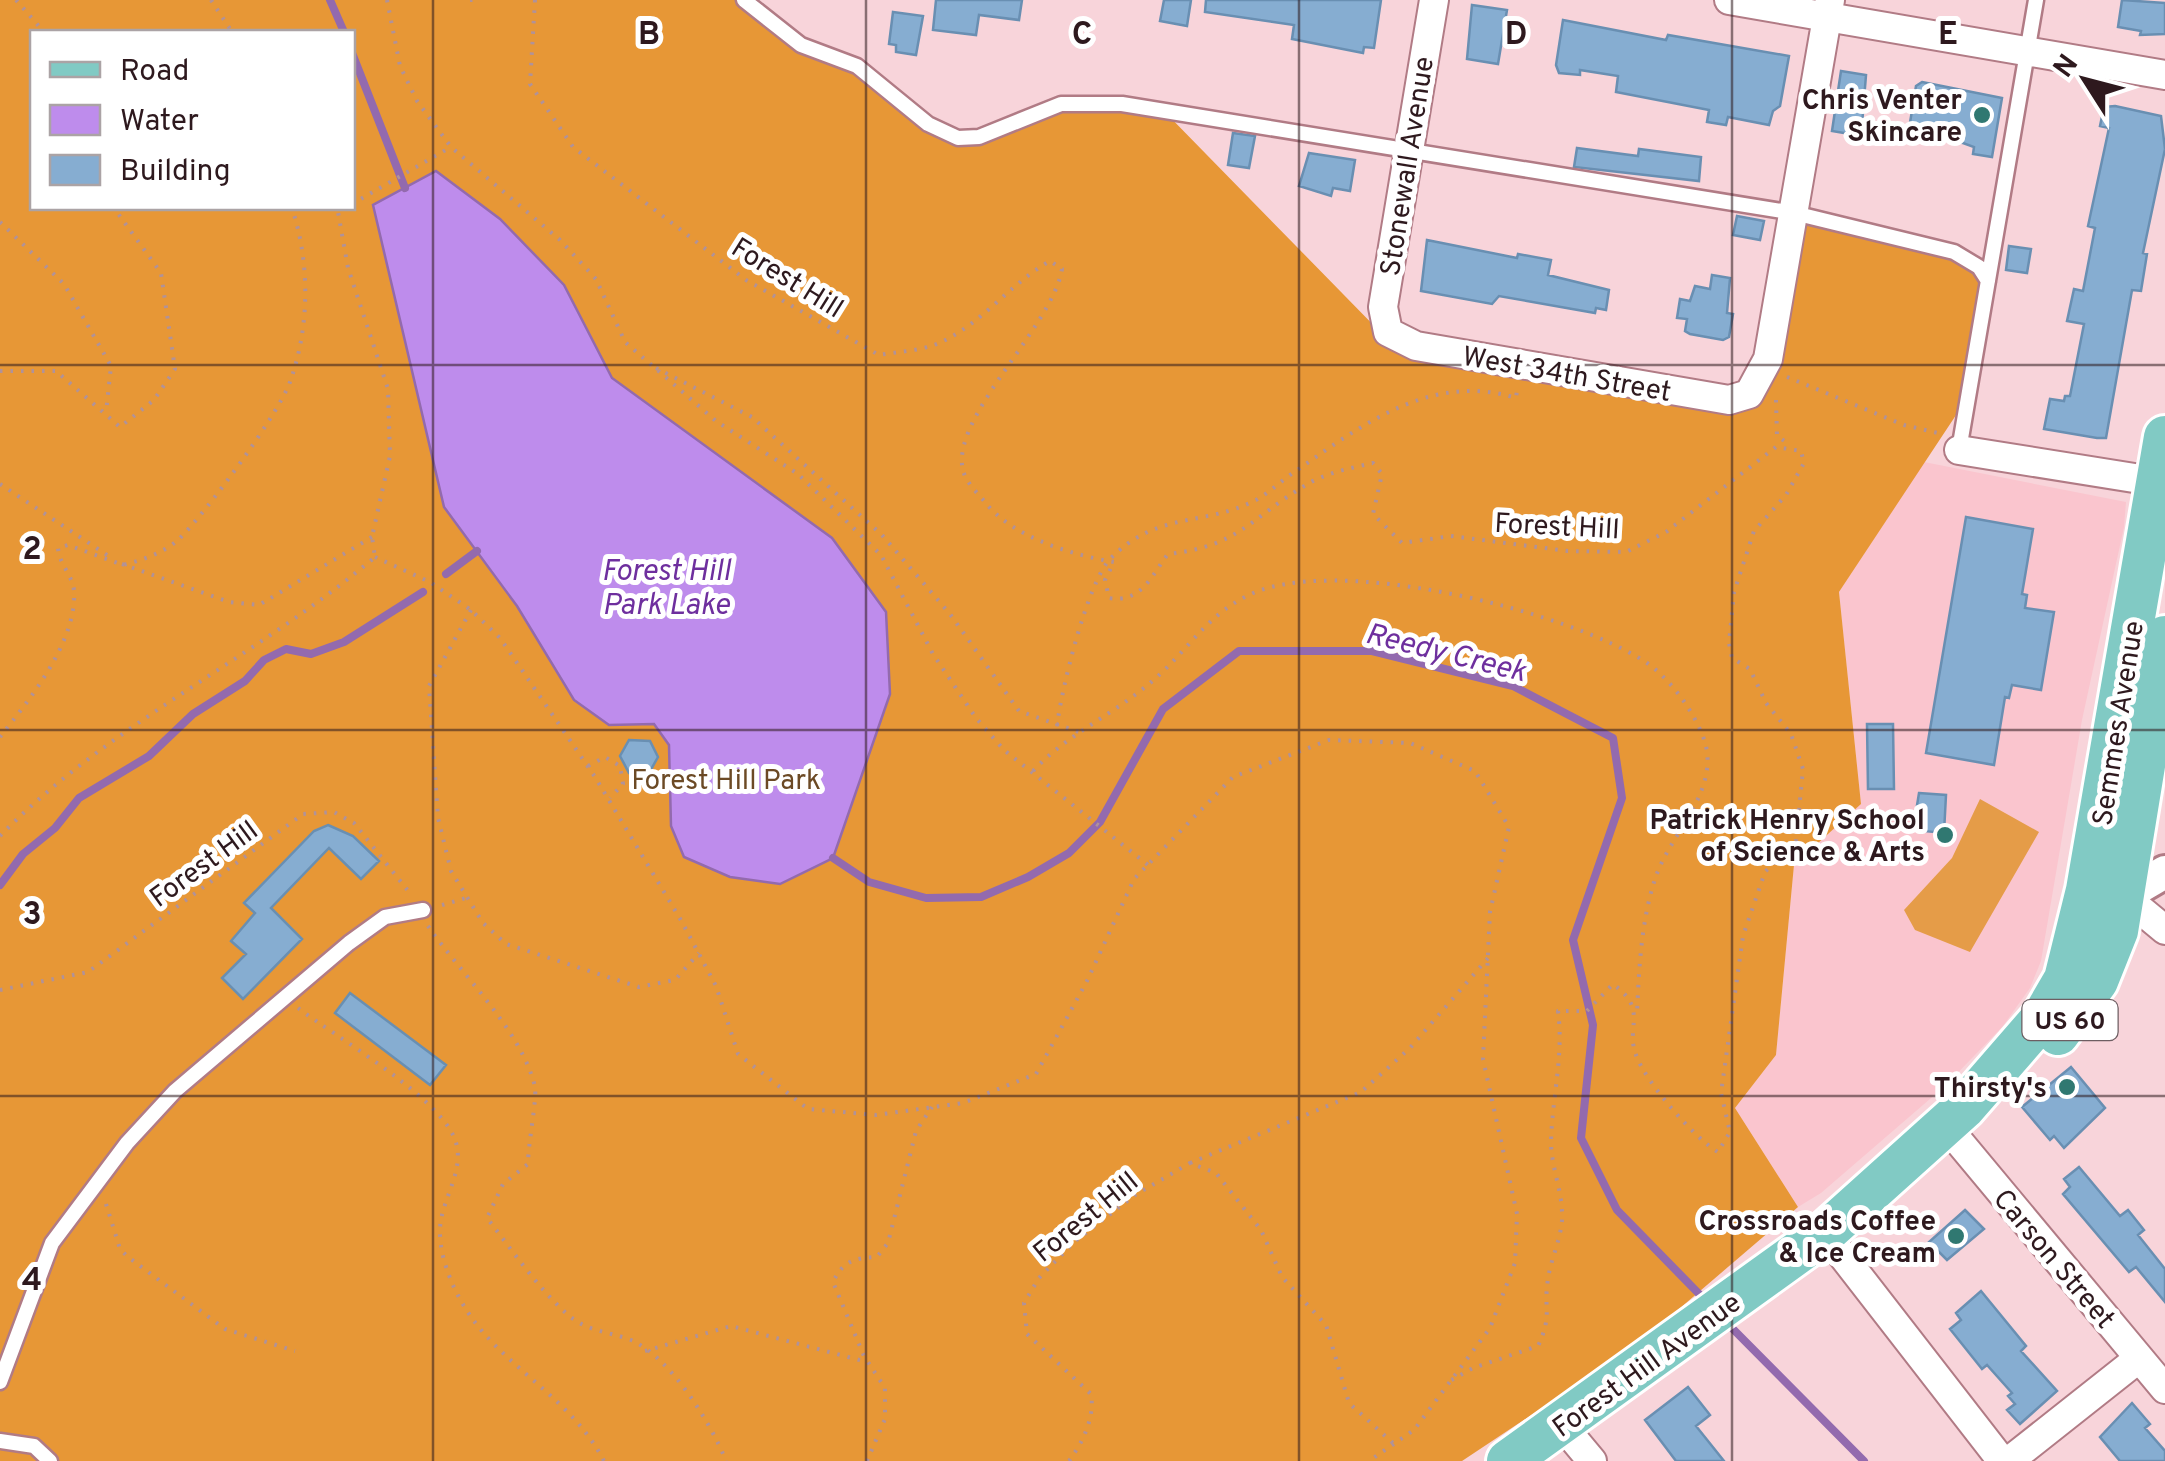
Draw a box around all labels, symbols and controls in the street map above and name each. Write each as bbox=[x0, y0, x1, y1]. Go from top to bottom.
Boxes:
text: B bbox=[638, 16, 660, 56]
text: C bbox=[1072, 16, 1092, 56]
text: D bbox=[1505, 16, 1527, 56]
text: E bbox=[1938, 16, 1958, 56]
legend bbox=[30, 30, 355, 210]
north arrow bbox=[2035, 30, 2135, 130]
text: N bbox=[2047, 48, 2088, 86]
text: Road bbox=[120, 54, 189, 91]
street label: Stonewall Avenue bbox=[1374, 54, 1444, 279]
place label: Chris Venter Skincare bbox=[1802, 84, 1962, 152]
text: Water bbox=[120, 104, 199, 141]
marker: Chris Venter Skincare bbox=[1971, 104, 1993, 126]
text: Building bbox=[120, 154, 231, 191]
street label: Forest Hill bbox=[724, 231, 849, 328]
street label: West 34th Street bbox=[1459, 340, 1674, 412]
street label: Forest Hill bbox=[1493, 507, 1620, 549]
text: 2 bbox=[22, 531, 42, 571]
water label: Forest Hill Park Lake bbox=[602, 554, 732, 625]
water label: Reedy Creek bbox=[1361, 617, 1530, 692]
street label: Semmes Avenue bbox=[2086, 619, 2154, 828]
park label: Forest Hill Park bbox=[631, 764, 821, 800]
place label: Patrick Henry School of Science & Arts bbox=[1649, 804, 1925, 872]
street label: Forest Hill bbox=[143, 814, 266, 917]
marker: Patrick Henry School of Science & Arts bbox=[1934, 824, 1956, 846]
text: 3 bbox=[22, 896, 42, 936]
road number: US 60 bbox=[2022, 1000, 2118, 1040]
place label: Thirsty's bbox=[1934, 1072, 2047, 1108]
marker: Thirsty's bbox=[2056, 1076, 2078, 1098]
street label: Forest Hill bbox=[1027, 1165, 1147, 1272]
street label: Carson Street bbox=[1984, 1183, 2122, 1337]
place label: Crossroads Coffee & Ice Cream bbox=[1698, 1205, 1936, 1273]
marker: Crossroads Coffee & Ice Cream bbox=[1945, 1225, 1967, 1247]
text: 4 bbox=[22, 1262, 42, 1302]
street label: Forest Hill Avenue bbox=[1546, 1286, 1749, 1447]

